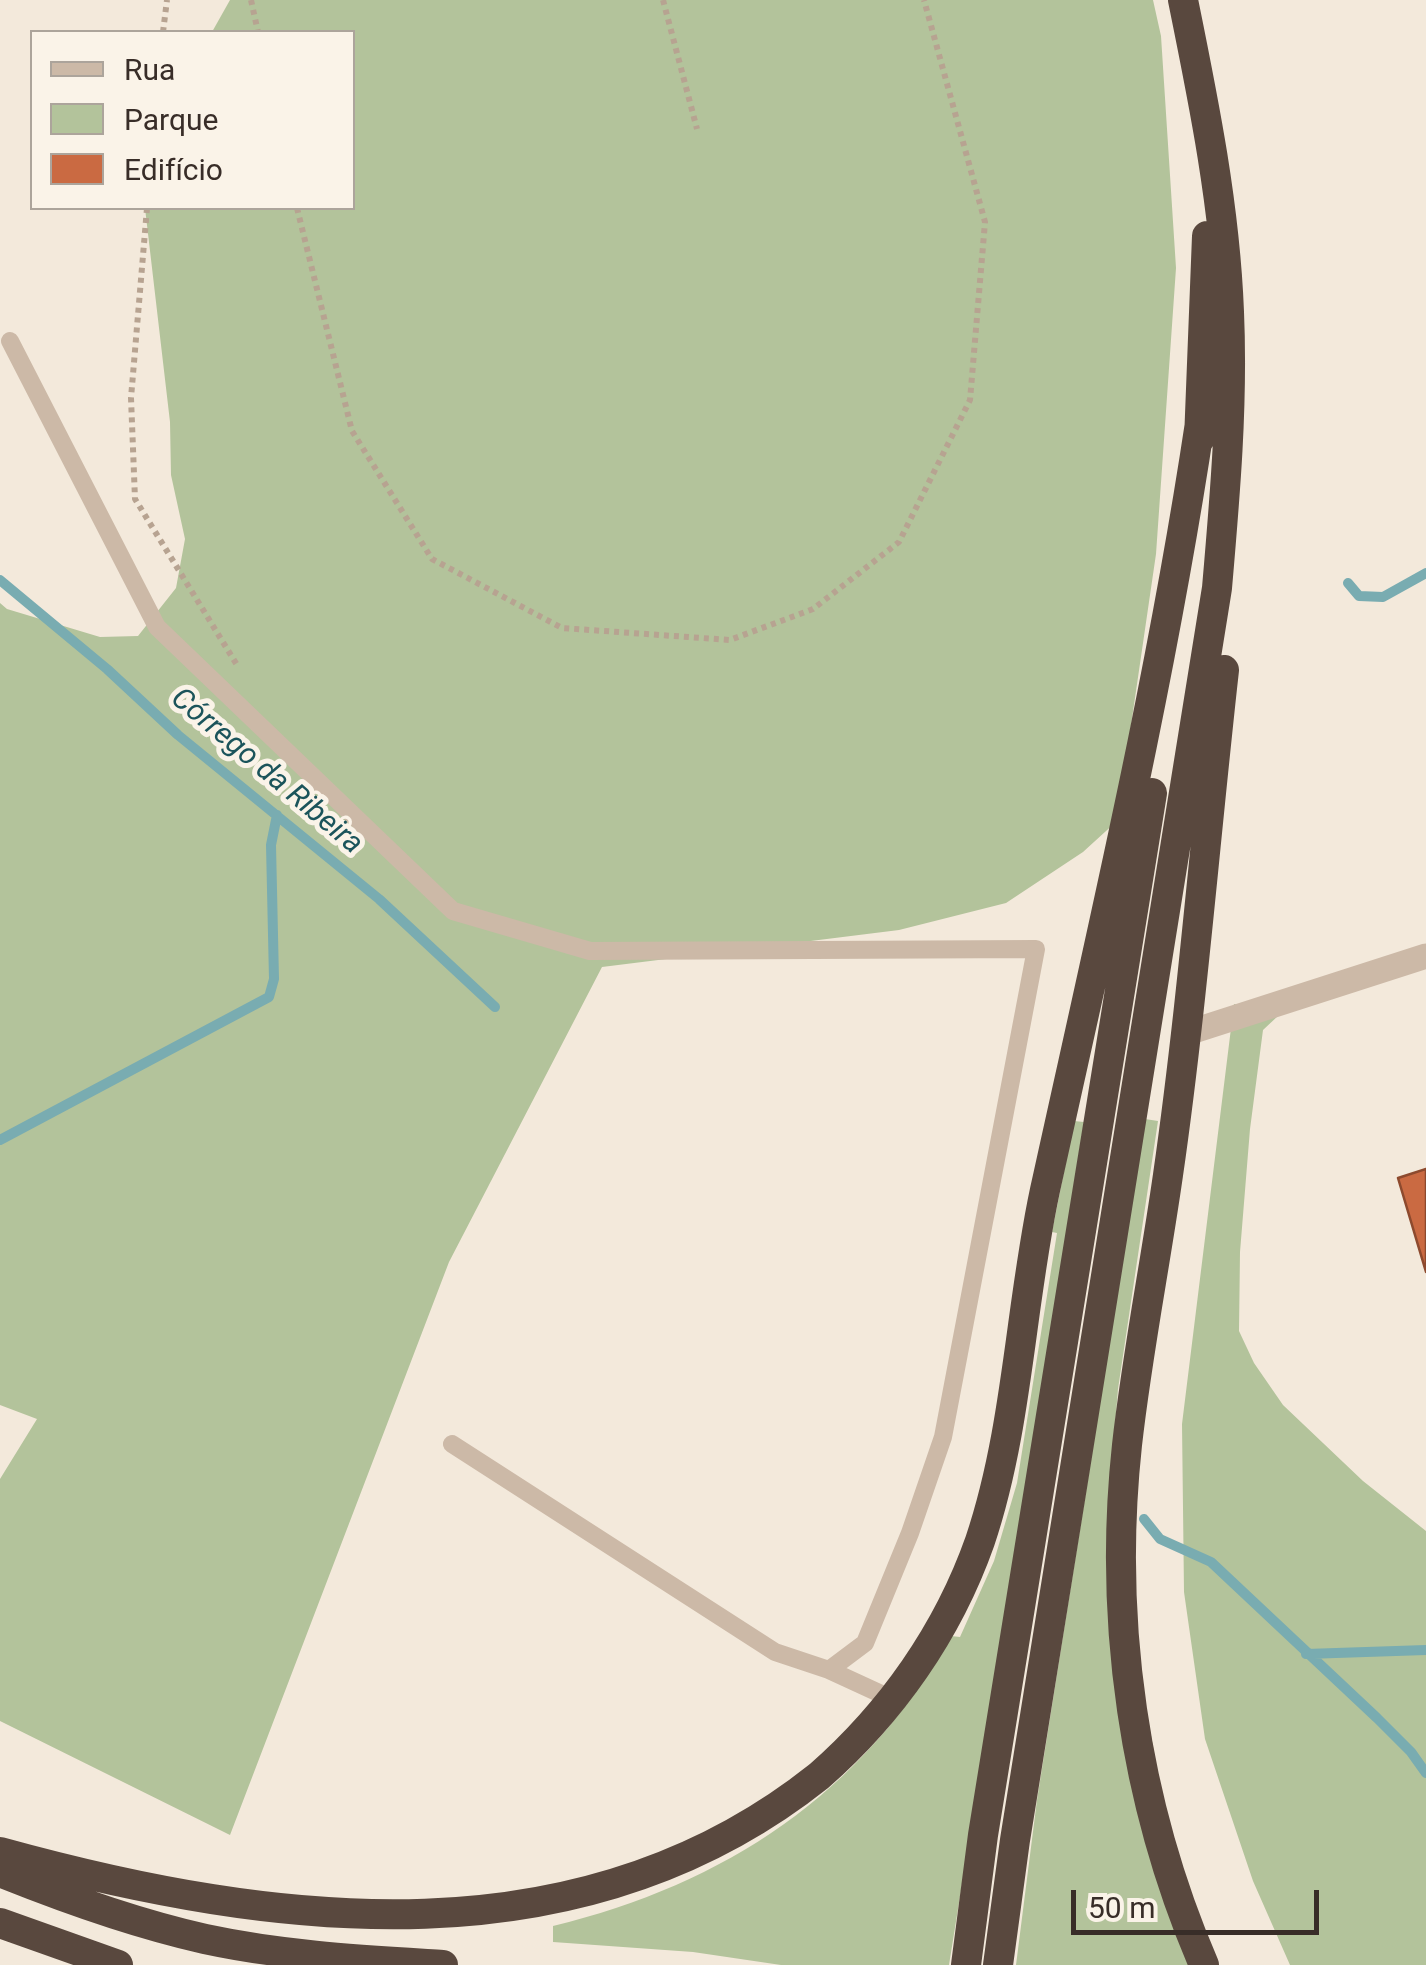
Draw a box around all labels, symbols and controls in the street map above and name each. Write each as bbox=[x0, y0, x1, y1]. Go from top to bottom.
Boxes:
legend bbox=[30, 30, 355, 210]
text: Rua bbox=[124, 52, 175, 87]
text: Parque bbox=[124, 102, 218, 137]
text: Edifício bbox=[124, 152, 223, 187]
water label: Córrego da Ribeira bbox=[163, 681, 369, 863]
scale bar bbox=[1076, 1870, 1324, 1932]
text: 50 m bbox=[1088, 1890, 1155, 1925]

